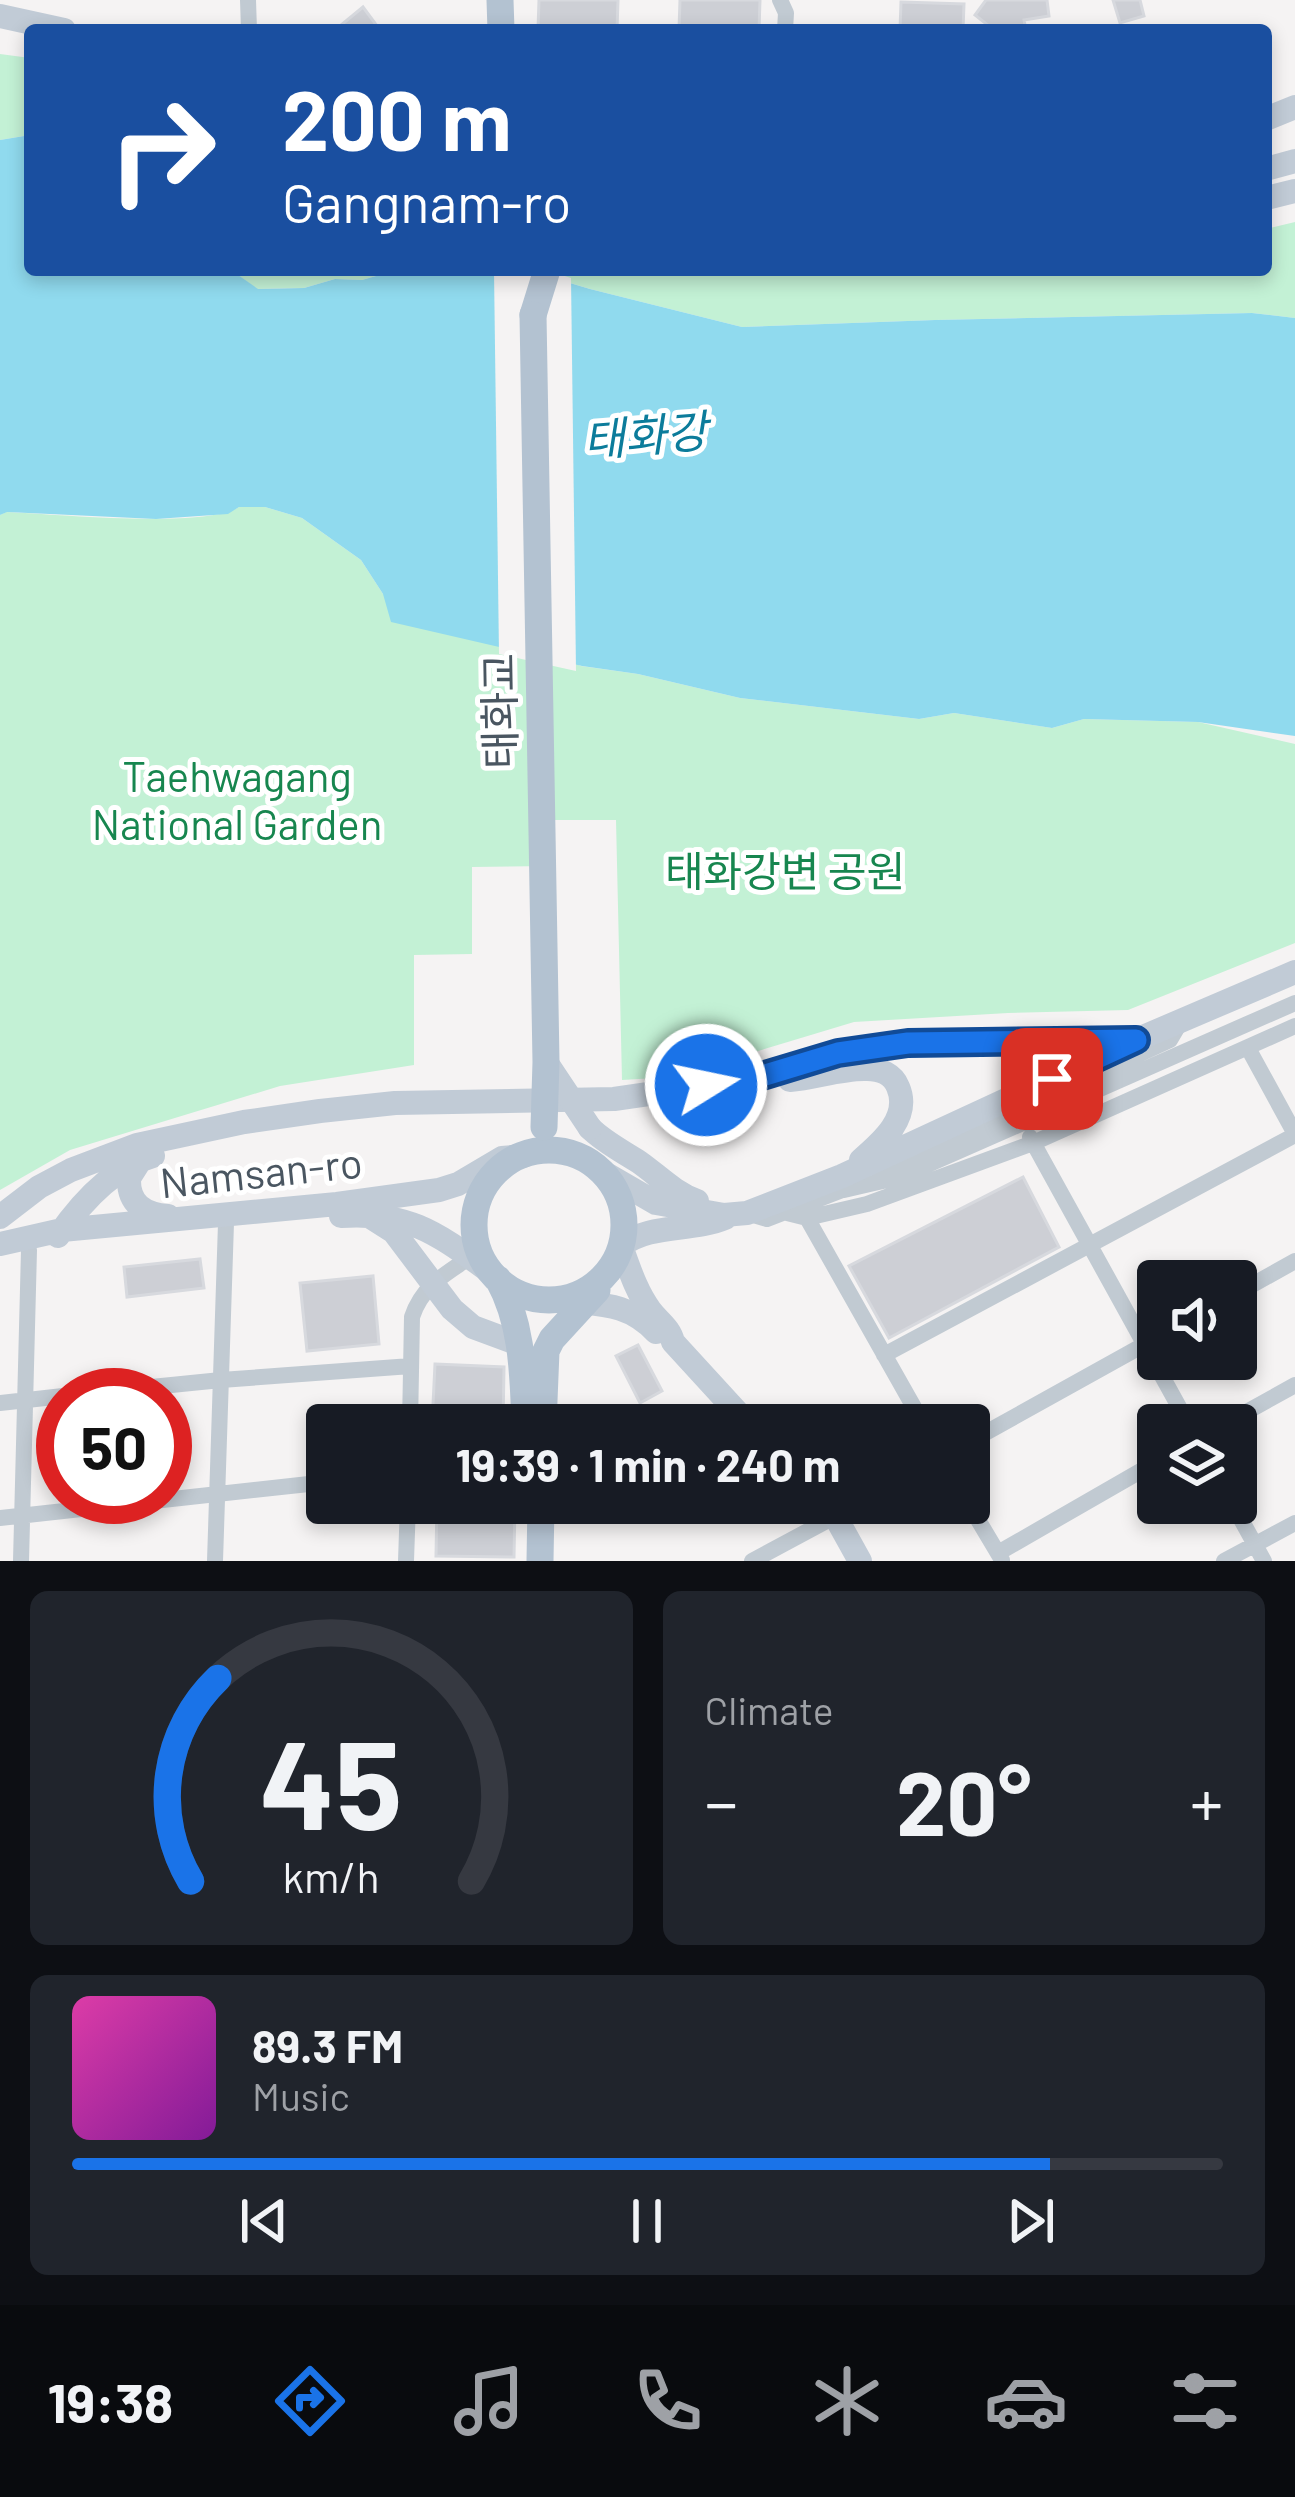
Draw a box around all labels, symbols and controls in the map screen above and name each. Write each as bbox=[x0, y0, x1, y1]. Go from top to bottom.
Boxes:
text: 200 m bbox=[282, 67, 512, 168]
icon: right bbox=[84, 72, 240, 228]
text: Gangnam-ro bbox=[282, 169, 571, 234]
water label: 태화강 bbox=[581, 401, 715, 466]
street label: 태화교 bbox=[472, 653, 524, 769]
park label: Taehwagang National Garden bbox=[92, 750, 382, 848]
park label: 태화강변 공원 bbox=[665, 845, 905, 895]
position arrow bbox=[643, 1022, 769, 1148]
pin bbox=[1001, 1028, 1103, 1130]
icon: arrive bbox=[1019, 1046, 1085, 1112]
street label: Namsan-ro bbox=[157, 1136, 365, 1206]
map controls bbox=[1137, 1260, 1257, 1524]
button: sound bbox=[1137, 1260, 1257, 1380]
speed limit sign: 50 bbox=[36, 1368, 192, 1524]
button: layers bbox=[1137, 1404, 1257, 1524]
text: 19:39 · 1 min · 240 m bbox=[456, 1437, 840, 1491]
text: Climate bbox=[705, 1686, 834, 1733]
text: 45 bbox=[260, 1705, 403, 1855]
text: 20° bbox=[896, 1746, 1032, 1854]
text: − bbox=[705, 1761, 738, 1840]
text: + bbox=[1190, 1761, 1223, 1840]
text: km/h bbox=[283, 1850, 380, 1902]
text: 89.3 FM bbox=[252, 2018, 403, 2072]
text: Music bbox=[252, 2072, 350, 2119]
icon: previous bbox=[231, 2188, 297, 2254]
icon: pause bbox=[614, 2188, 680, 2254]
icon: next bbox=[998, 2188, 1064, 2254]
icon: directions bbox=[268, 2359, 352, 2443]
icon: music bbox=[447, 2359, 531, 2443]
icon: phone bbox=[626, 2359, 710, 2443]
icon: climate bbox=[805, 2359, 889, 2443]
icon: car bbox=[984, 2359, 1068, 2443]
icon: filters bbox=[1163, 2359, 1247, 2443]
text: 19:38 bbox=[48, 2369, 173, 2434]

